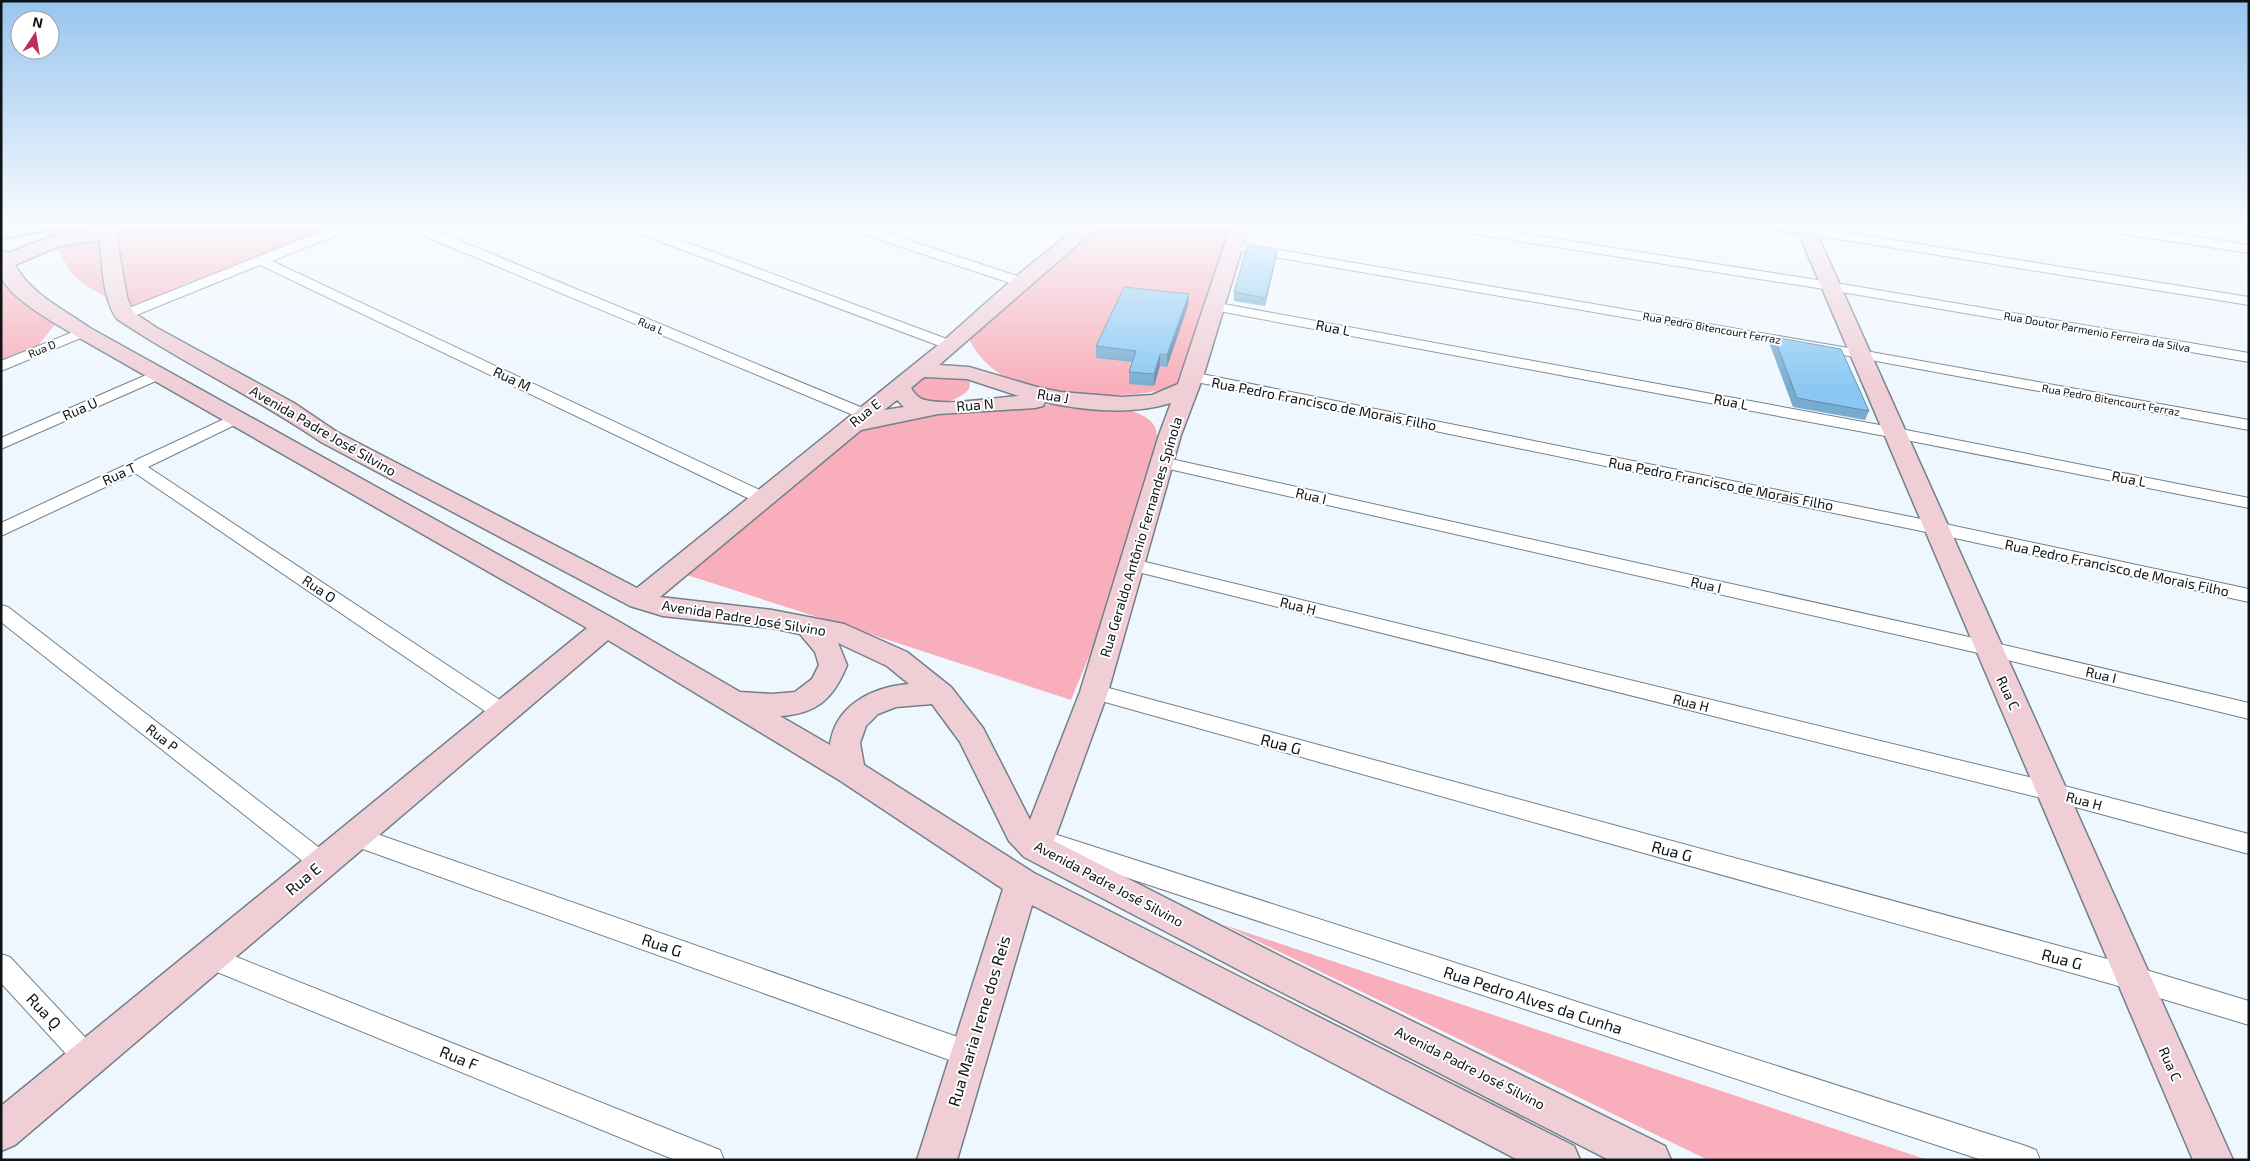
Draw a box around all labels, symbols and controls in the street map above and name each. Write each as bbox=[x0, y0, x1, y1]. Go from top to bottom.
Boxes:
north arrow bbox=[10, 10, 60, 60]
text: N bbox=[31, 12, 45, 31]
street label: Rua Pedro Bitencourt Ferraz bbox=[1642, 309, 1783, 346]
street label: Rua Doutor Parmenio Ferreira da Silva bbox=[2003, 309, 2191, 354]
street label: Rua L bbox=[636, 314, 667, 337]
street label: Rua L bbox=[1314, 316, 1352, 339]
street label: Rua D bbox=[26, 337, 58, 360]
street label: Rua M bbox=[491, 362, 534, 395]
street label: Rua Pedro Francisco de Morais Filho bbox=[1210, 373, 1438, 434]
street label: Rua Pedro Bitencourt Ferraz bbox=[2041, 381, 2182, 418]
street label: Avenida Padre José Silvino bbox=[247, 382, 399, 479]
street label: Rua J bbox=[1036, 385, 1070, 406]
street label: Rua L bbox=[1712, 390, 1750, 413]
street label: Rua U bbox=[60, 393, 100, 424]
street label: Rua N bbox=[956, 394, 994, 415]
street label: Rua E bbox=[846, 395, 884, 430]
street label: Rua Geraldo Antônio Fernandes Spínola bbox=[1096, 415, 1185, 659]
street label: Rua Pedro Francisco de Morais Filho bbox=[1607, 453, 1835, 514]
street label: Rua T bbox=[99, 458, 138, 489]
street label: Rua L bbox=[2110, 467, 2148, 490]
street label: Rua I bbox=[1294, 484, 1328, 507]
street label: Rua Pedro Francisco de Morais Filho bbox=[2003, 535, 2231, 600]
street label: Rua O bbox=[299, 571, 339, 606]
street label: Rua I bbox=[1689, 573, 1723, 596]
street label: Rua H bbox=[1278, 593, 1318, 618]
street label: Avenida Padre José Silvino bbox=[661, 596, 827, 639]
street label: Rua I bbox=[2084, 663, 2118, 686]
street label: Rua C bbox=[1993, 673, 2024, 712]
street label: Rua H bbox=[1671, 690, 1711, 715]
street label: Rua P bbox=[143, 720, 182, 755]
street label: Rua G bbox=[1259, 729, 1304, 758]
street label: Rua H bbox=[2064, 788, 2104, 813]
street label: Rua G bbox=[1650, 836, 1695, 865]
street label: Avenida Padre José Silvino bbox=[1032, 837, 1187, 930]
street label: Rua E bbox=[281, 858, 324, 899]
street label: Rua G bbox=[639, 929, 685, 960]
street label: Rua Maria Irene dos Reis bbox=[943, 933, 1014, 1109]
street label: Rua G bbox=[2040, 944, 2085, 973]
street label: Rua Pedro Alves da Cunha bbox=[1441, 962, 1625, 1037]
street label: Rua Q bbox=[22, 989, 66, 1033]
street label: Avenida Padre José Silvino bbox=[1392, 1022, 1548, 1113]
street label: Rua F bbox=[437, 1041, 482, 1074]
street label: Rua C bbox=[2155, 1044, 2185, 1083]

